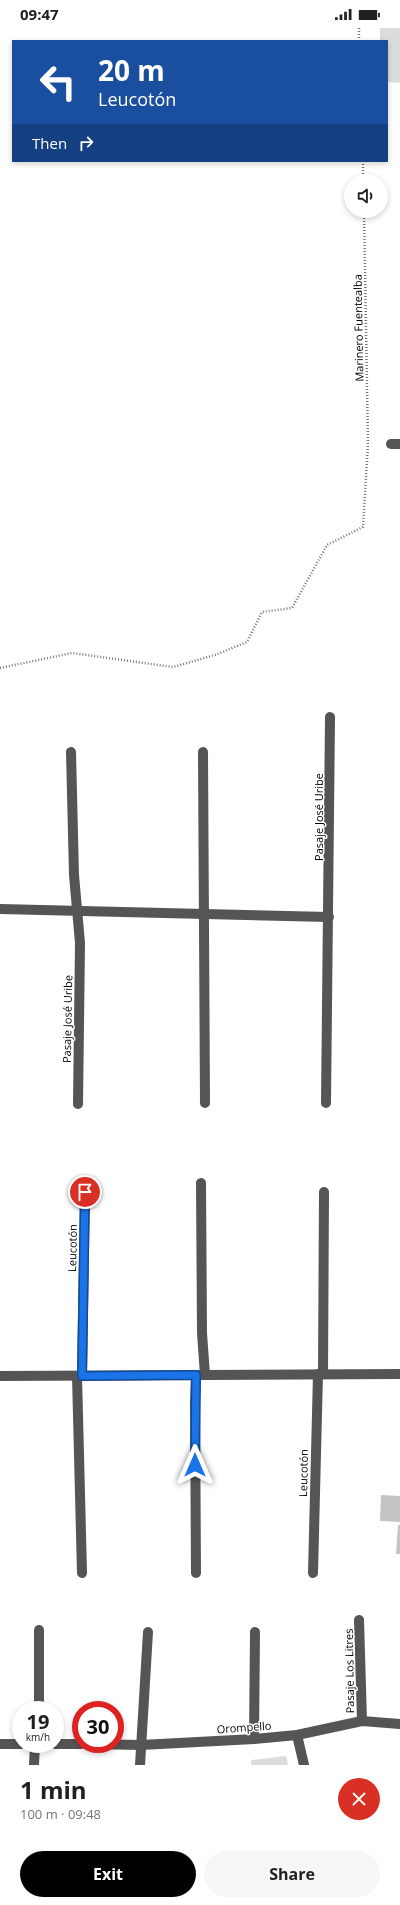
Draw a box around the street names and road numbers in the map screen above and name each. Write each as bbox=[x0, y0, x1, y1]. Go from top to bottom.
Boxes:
street label: Marinero Fuentealba bbox=[350, 274, 366, 382]
street label: Pasaje José Uribe bbox=[311, 773, 326, 861]
street label: Pasaje José Uribe bbox=[59, 975, 75, 1063]
street label: Leucotón bbox=[64, 1224, 80, 1272]
street label: Leucotón bbox=[295, 1449, 311, 1497]
street label: Pasaje Los Litres bbox=[341, 1629, 357, 1713]
street label: Orompello bbox=[216, 1718, 272, 1736]

